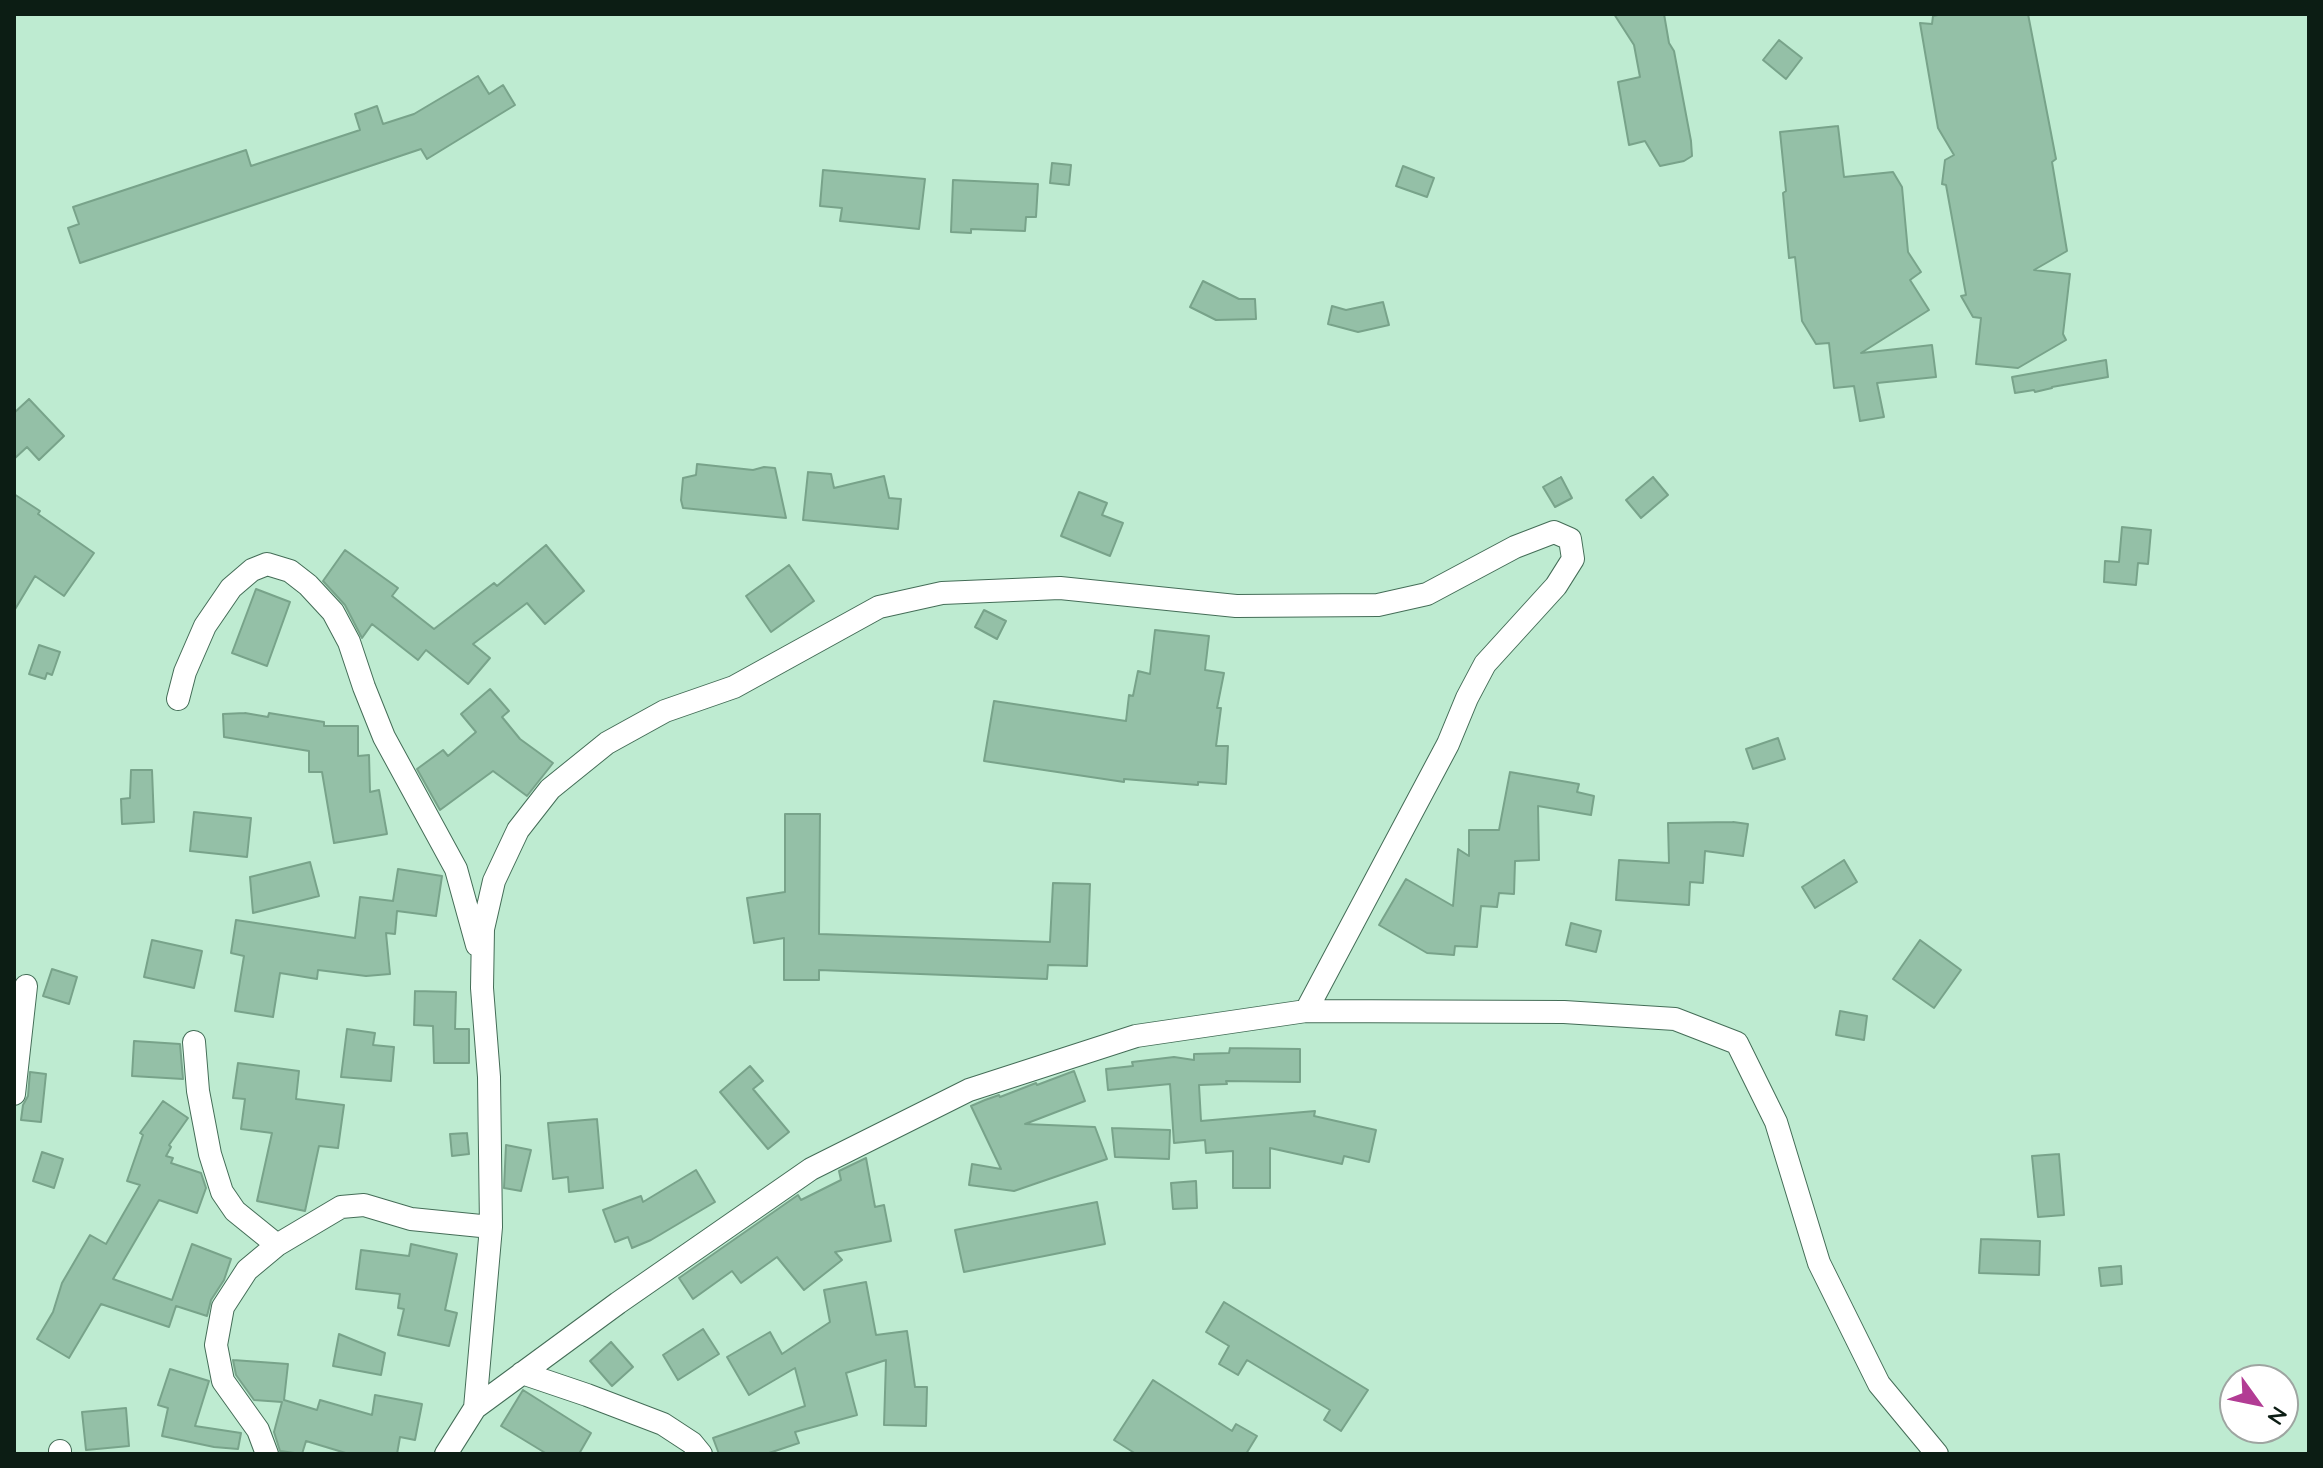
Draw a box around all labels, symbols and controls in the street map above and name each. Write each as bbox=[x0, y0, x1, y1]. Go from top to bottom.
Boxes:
north arrow bbox=[2219, 1364, 2299, 1444]
text: N bbox=[2261, 1402, 2294, 1430]

